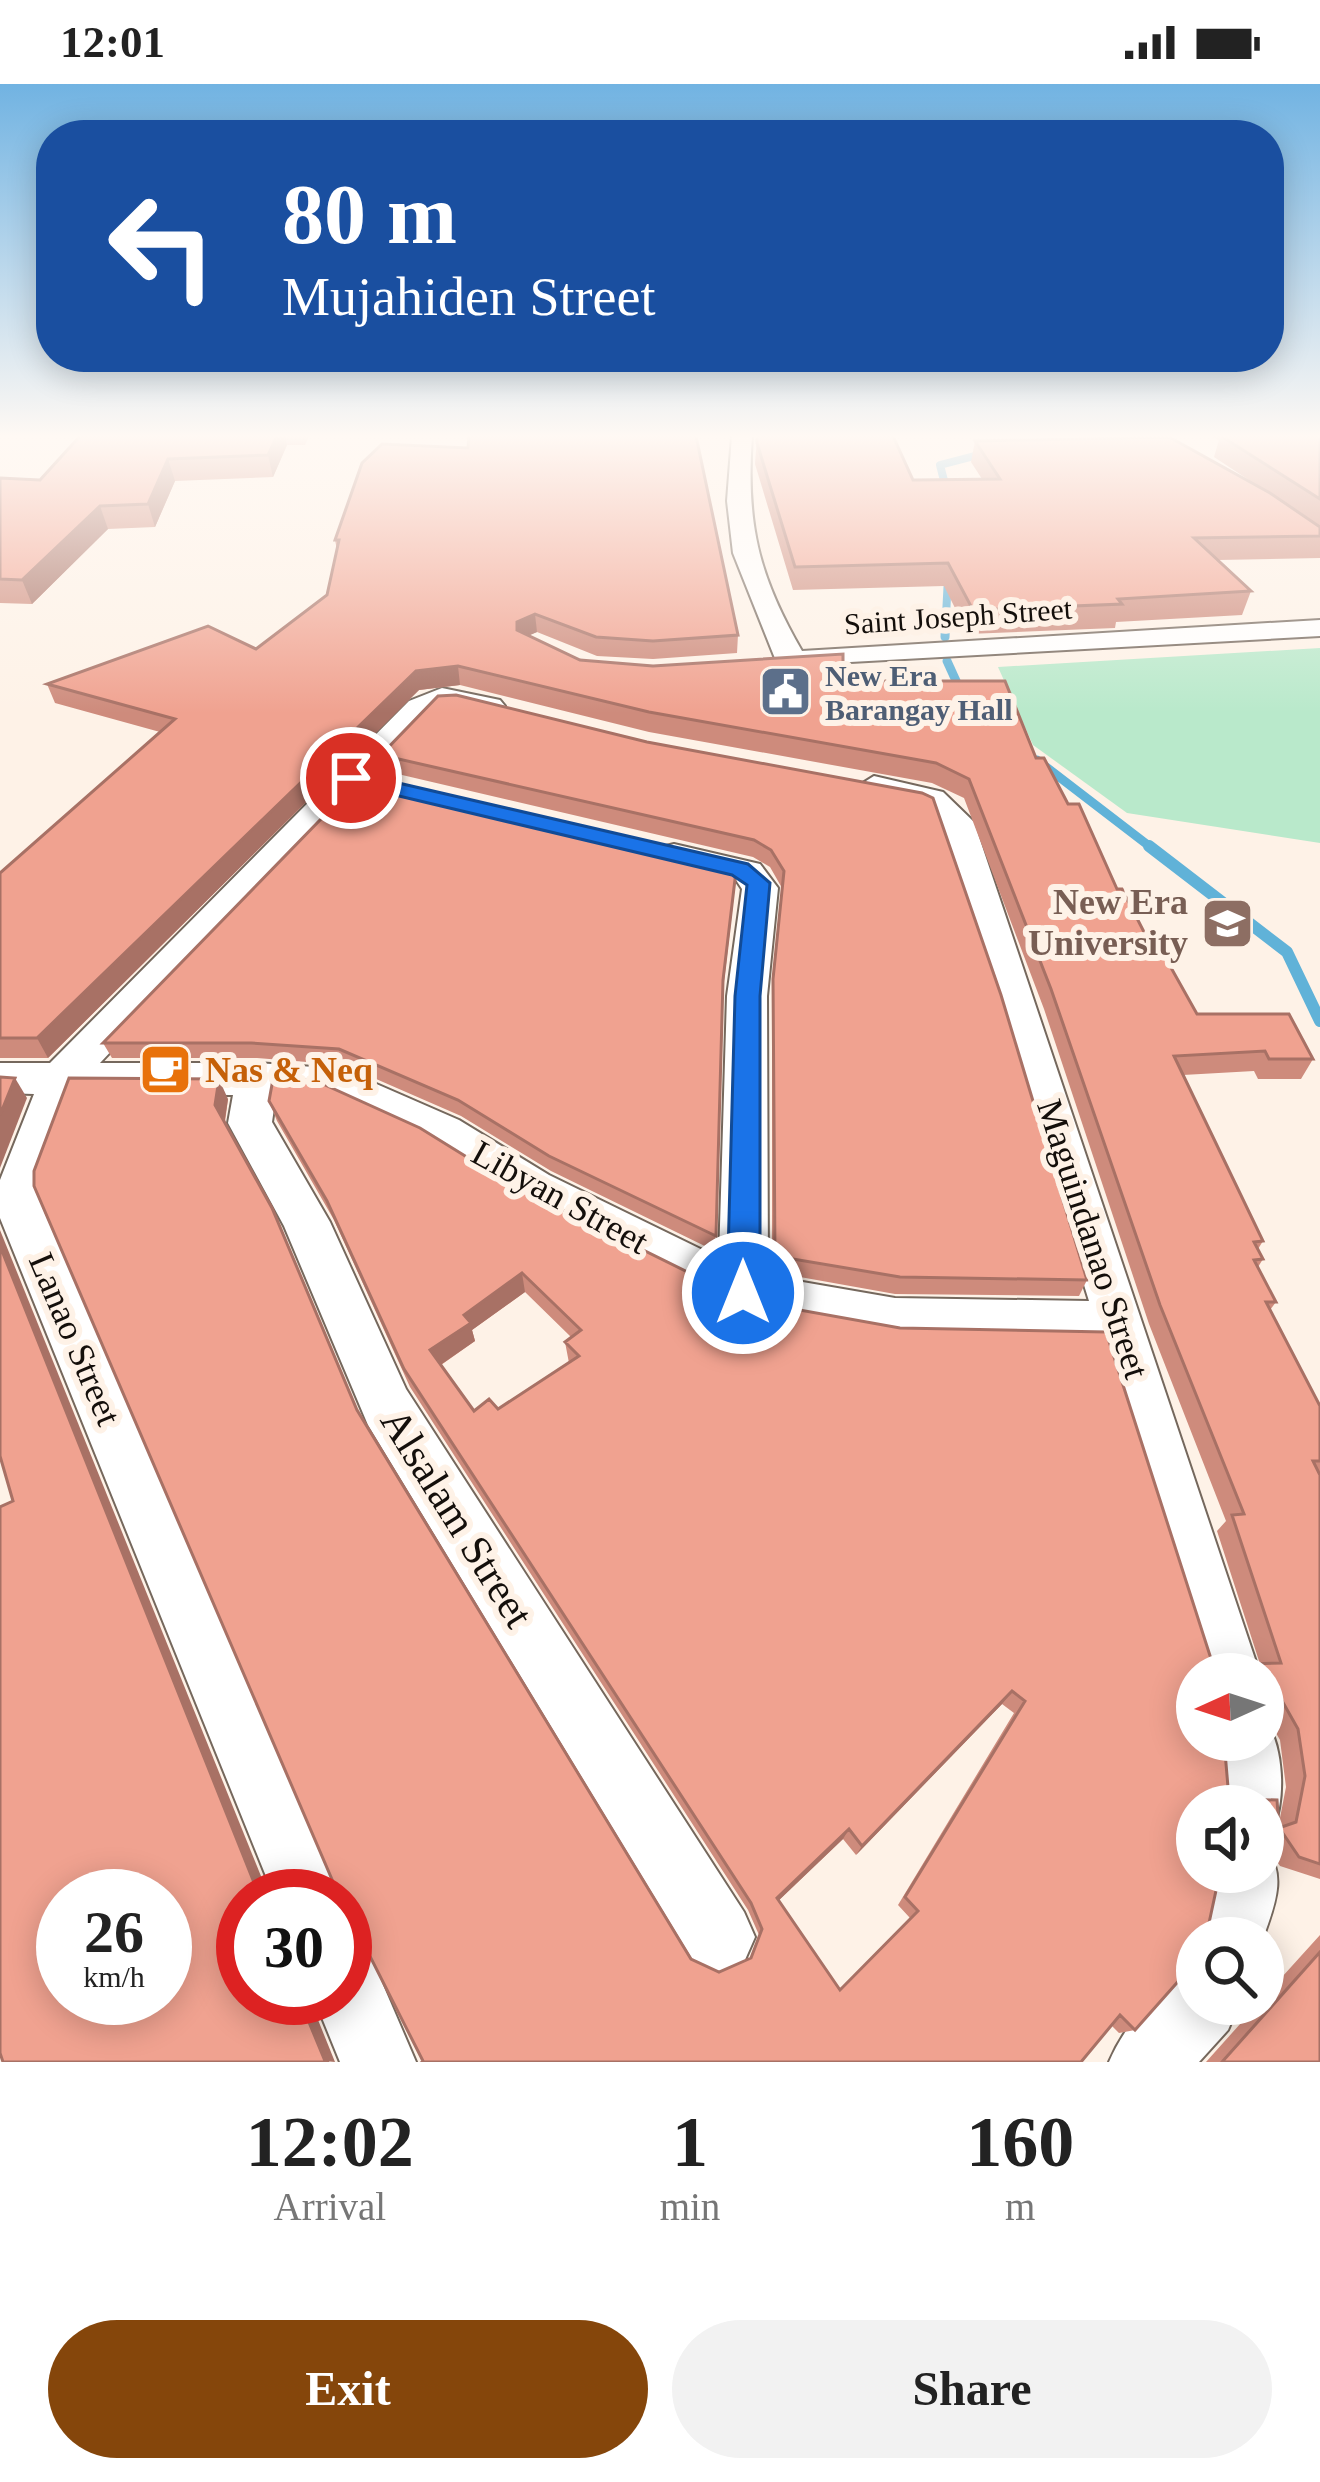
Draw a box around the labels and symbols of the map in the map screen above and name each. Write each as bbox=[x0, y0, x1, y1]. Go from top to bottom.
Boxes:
street label: Saint Joseph Street bbox=[843, 592, 1074, 640]
place label: New Era Barangay Hall bbox=[825, 659, 1013, 726]
public building icon: New Era Barangay Hall bbox=[758, 664, 814, 720]
pin bbox=[300, 727, 402, 829]
place label: New Era University bbox=[1028, 882, 1188, 963]
school or university icon: New Era University bbox=[1199, 895, 1255, 951]
cafe icon: Nas & Neq bbox=[138, 1042, 194, 1098]
place label: Nas & Neq bbox=[205, 1050, 373, 1090]
street label: Maguindanao Street bbox=[1029, 1094, 1157, 1384]
street label: Libyan Street bbox=[465, 1132, 655, 1262]
position arrow bbox=[680, 1230, 806, 1356]
street label: Lanao Street bbox=[21, 1247, 129, 1431]
street label: Alsalam Street bbox=[372, 1400, 543, 1636]
north arrow bbox=[1176, 1653, 1284, 1761]
speed limit sign: 30 bbox=[216, 1869, 372, 2025]

